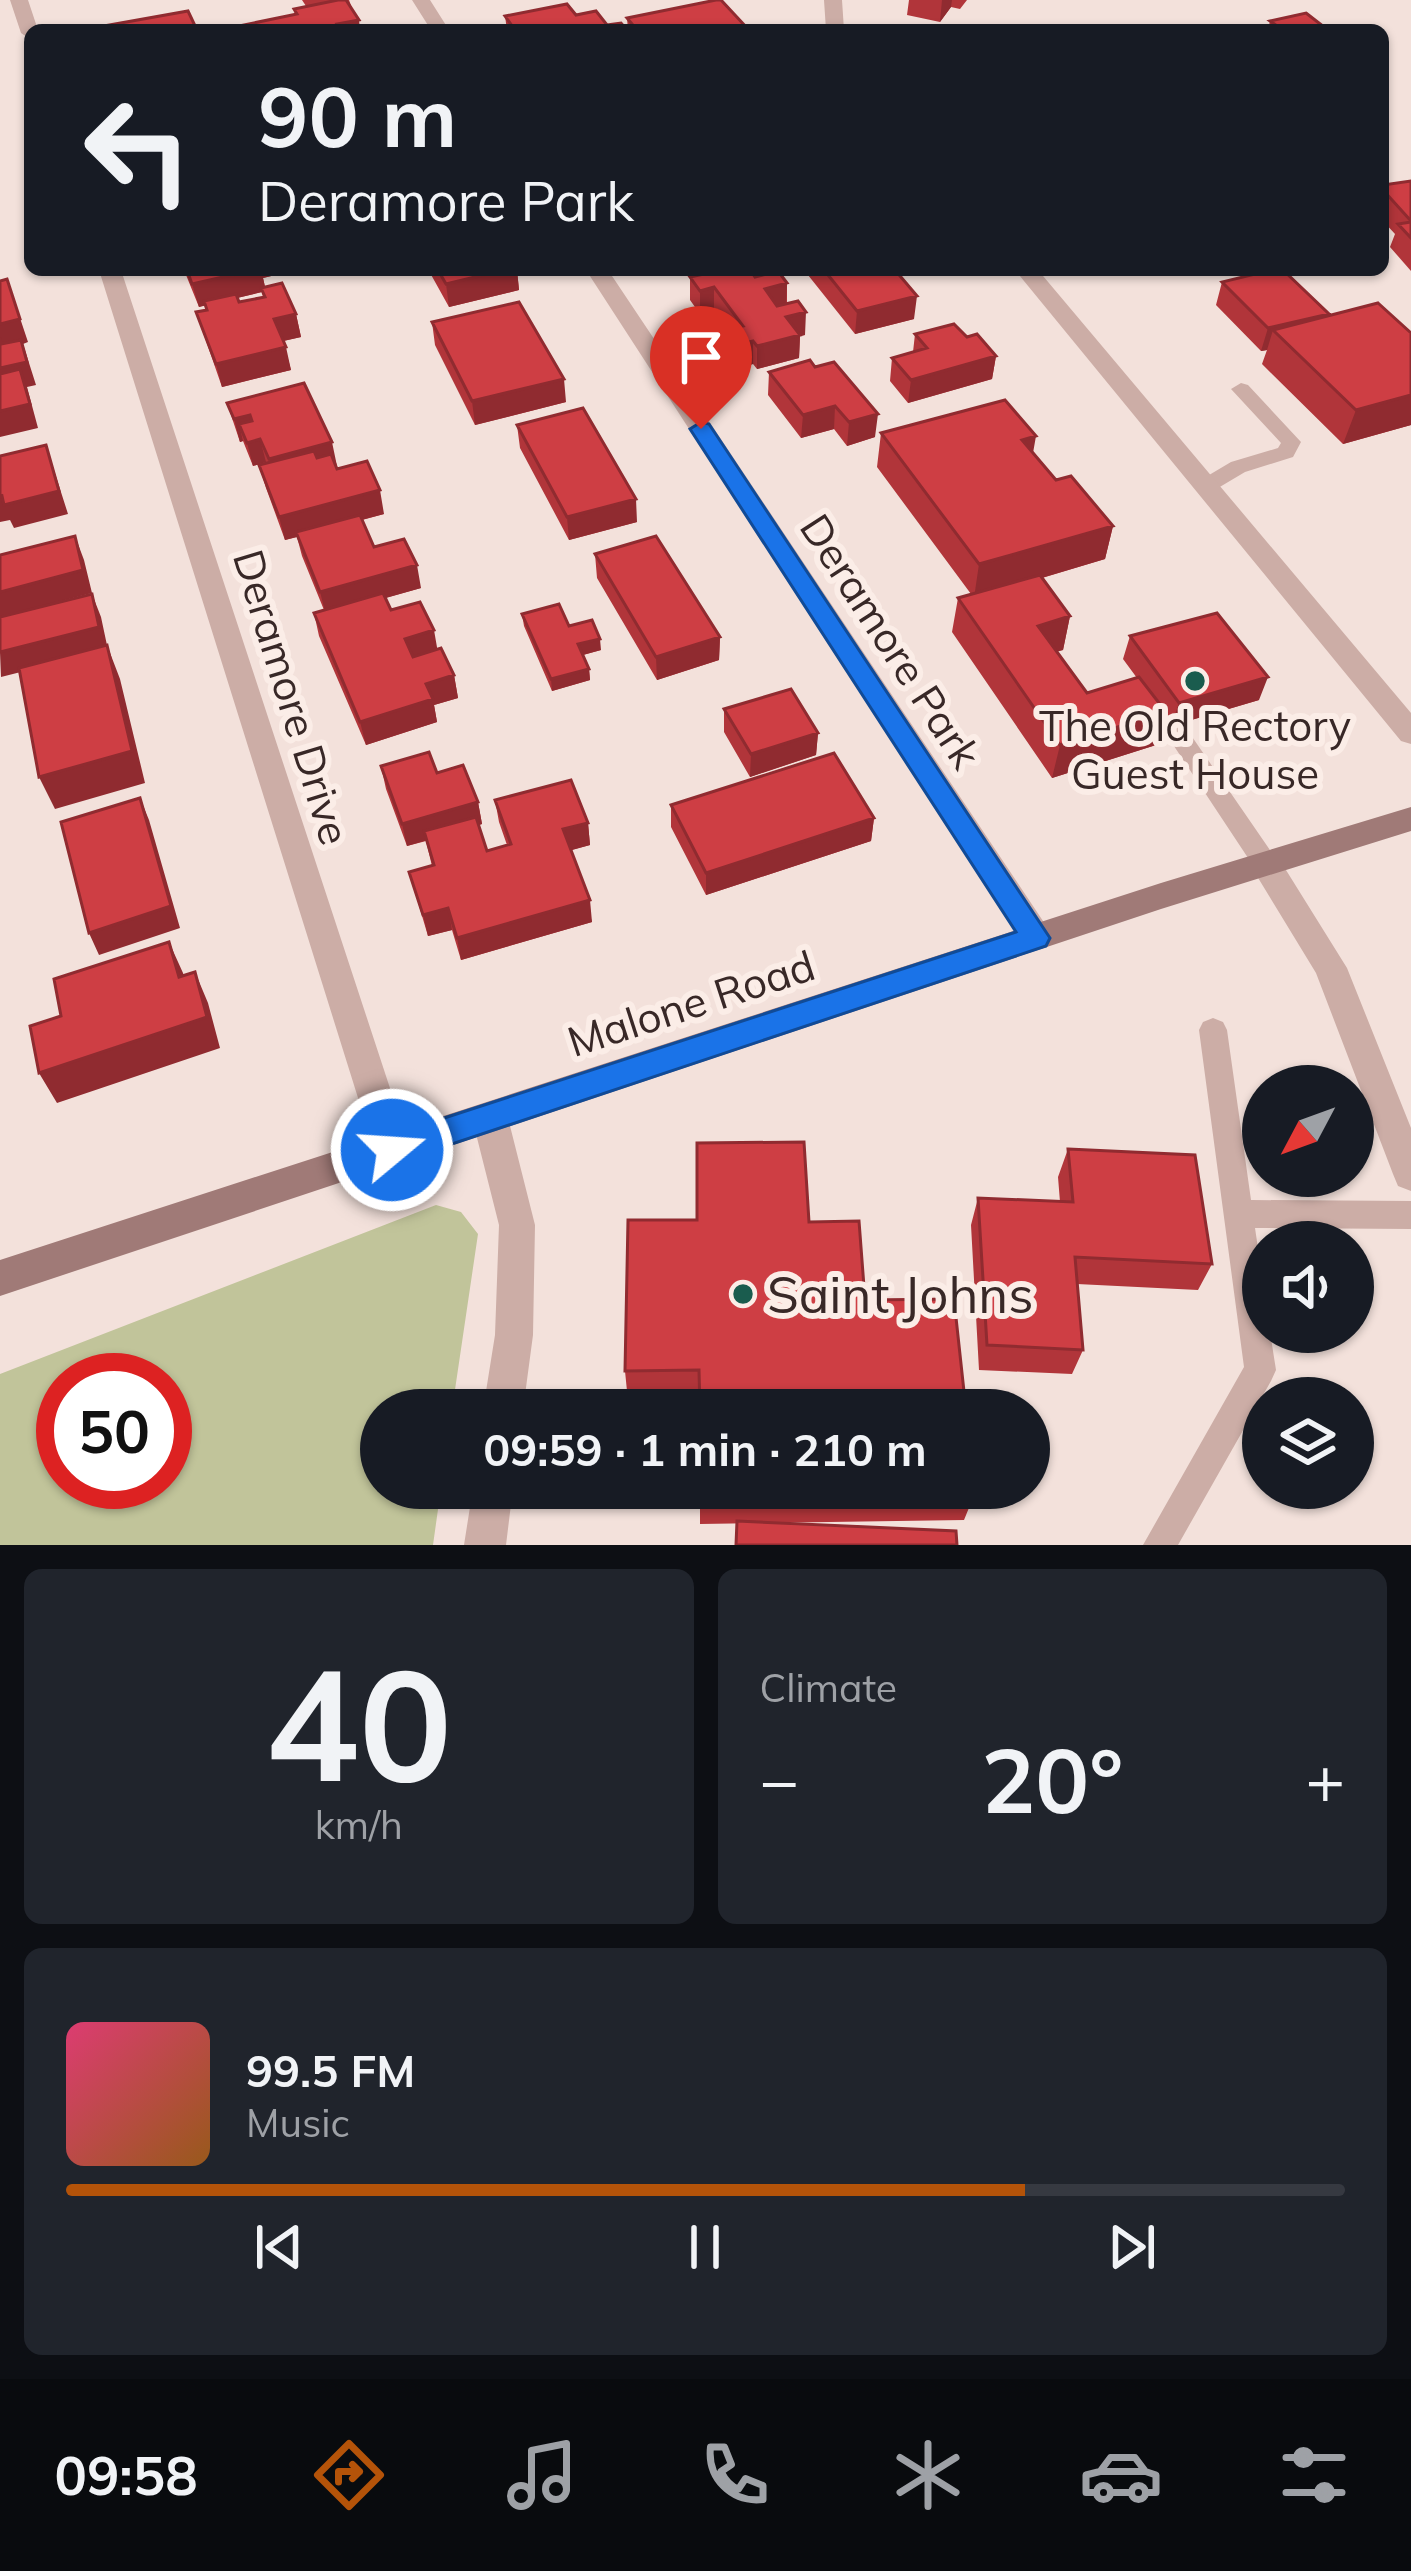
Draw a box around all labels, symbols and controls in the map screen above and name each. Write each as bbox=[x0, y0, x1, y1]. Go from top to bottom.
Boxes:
text: 90 m bbox=[258, 63, 457, 168]
icon: left bbox=[60, 72, 216, 228]
text: Deramore Park bbox=[258, 167, 634, 235]
pin bbox=[650, 306, 752, 429]
icon: arrive bbox=[668, 324, 734, 390]
street label: Deramore Park bbox=[789, 504, 993, 778]
street label: Deramore Drive bbox=[222, 543, 362, 851]
marker: The Old Rectory Guest House bbox=[1182, 668, 1208, 694]
place label: The Old Rectory Guest House bbox=[1039, 699, 1351, 800]
street label: Malone Road bbox=[561, 938, 821, 1068]
north arrow bbox=[1242, 1065, 1374, 1197]
map controls bbox=[1242, 1065, 1374, 1509]
position arrow bbox=[329, 1087, 455, 1213]
button: sound bbox=[1242, 1221, 1374, 1353]
place label: Saint Johns bbox=[767, 1262, 1034, 1326]
marker: Saint Johns bbox=[730, 1281, 756, 1307]
speed limit sign: 50 bbox=[36, 1353, 192, 1509]
button: layers bbox=[1242, 1377, 1374, 1509]
text: 09:59 · 1 min · 210 m bbox=[483, 1421, 927, 1477]
text: 40 bbox=[265, 1624, 452, 1820]
text: Climate bbox=[760, 1663, 897, 1712]
text: 20° bbox=[981, 1723, 1123, 1836]
text: − bbox=[760, 1738, 799, 1821]
text: + bbox=[1305, 1738, 1345, 1821]
text: km/h bbox=[315, 1800, 403, 1849]
text: 99.5 FM bbox=[246, 2042, 415, 2098]
text: Music bbox=[246, 2098, 350, 2147]
icon: previous bbox=[246, 2214, 312, 2280]
icon: pause bbox=[672, 2214, 738, 2280]
icon: next bbox=[1099, 2214, 1165, 2280]
icon: directions bbox=[307, 2433, 391, 2517]
icon: music bbox=[500, 2433, 584, 2517]
icon: phone bbox=[693, 2433, 777, 2517]
icon: climate bbox=[886, 2433, 970, 2517]
icon: car bbox=[1079, 2433, 1163, 2517]
icon: filters bbox=[1272, 2433, 1356, 2517]
text: 09:58 bbox=[55, 2441, 198, 2509]

